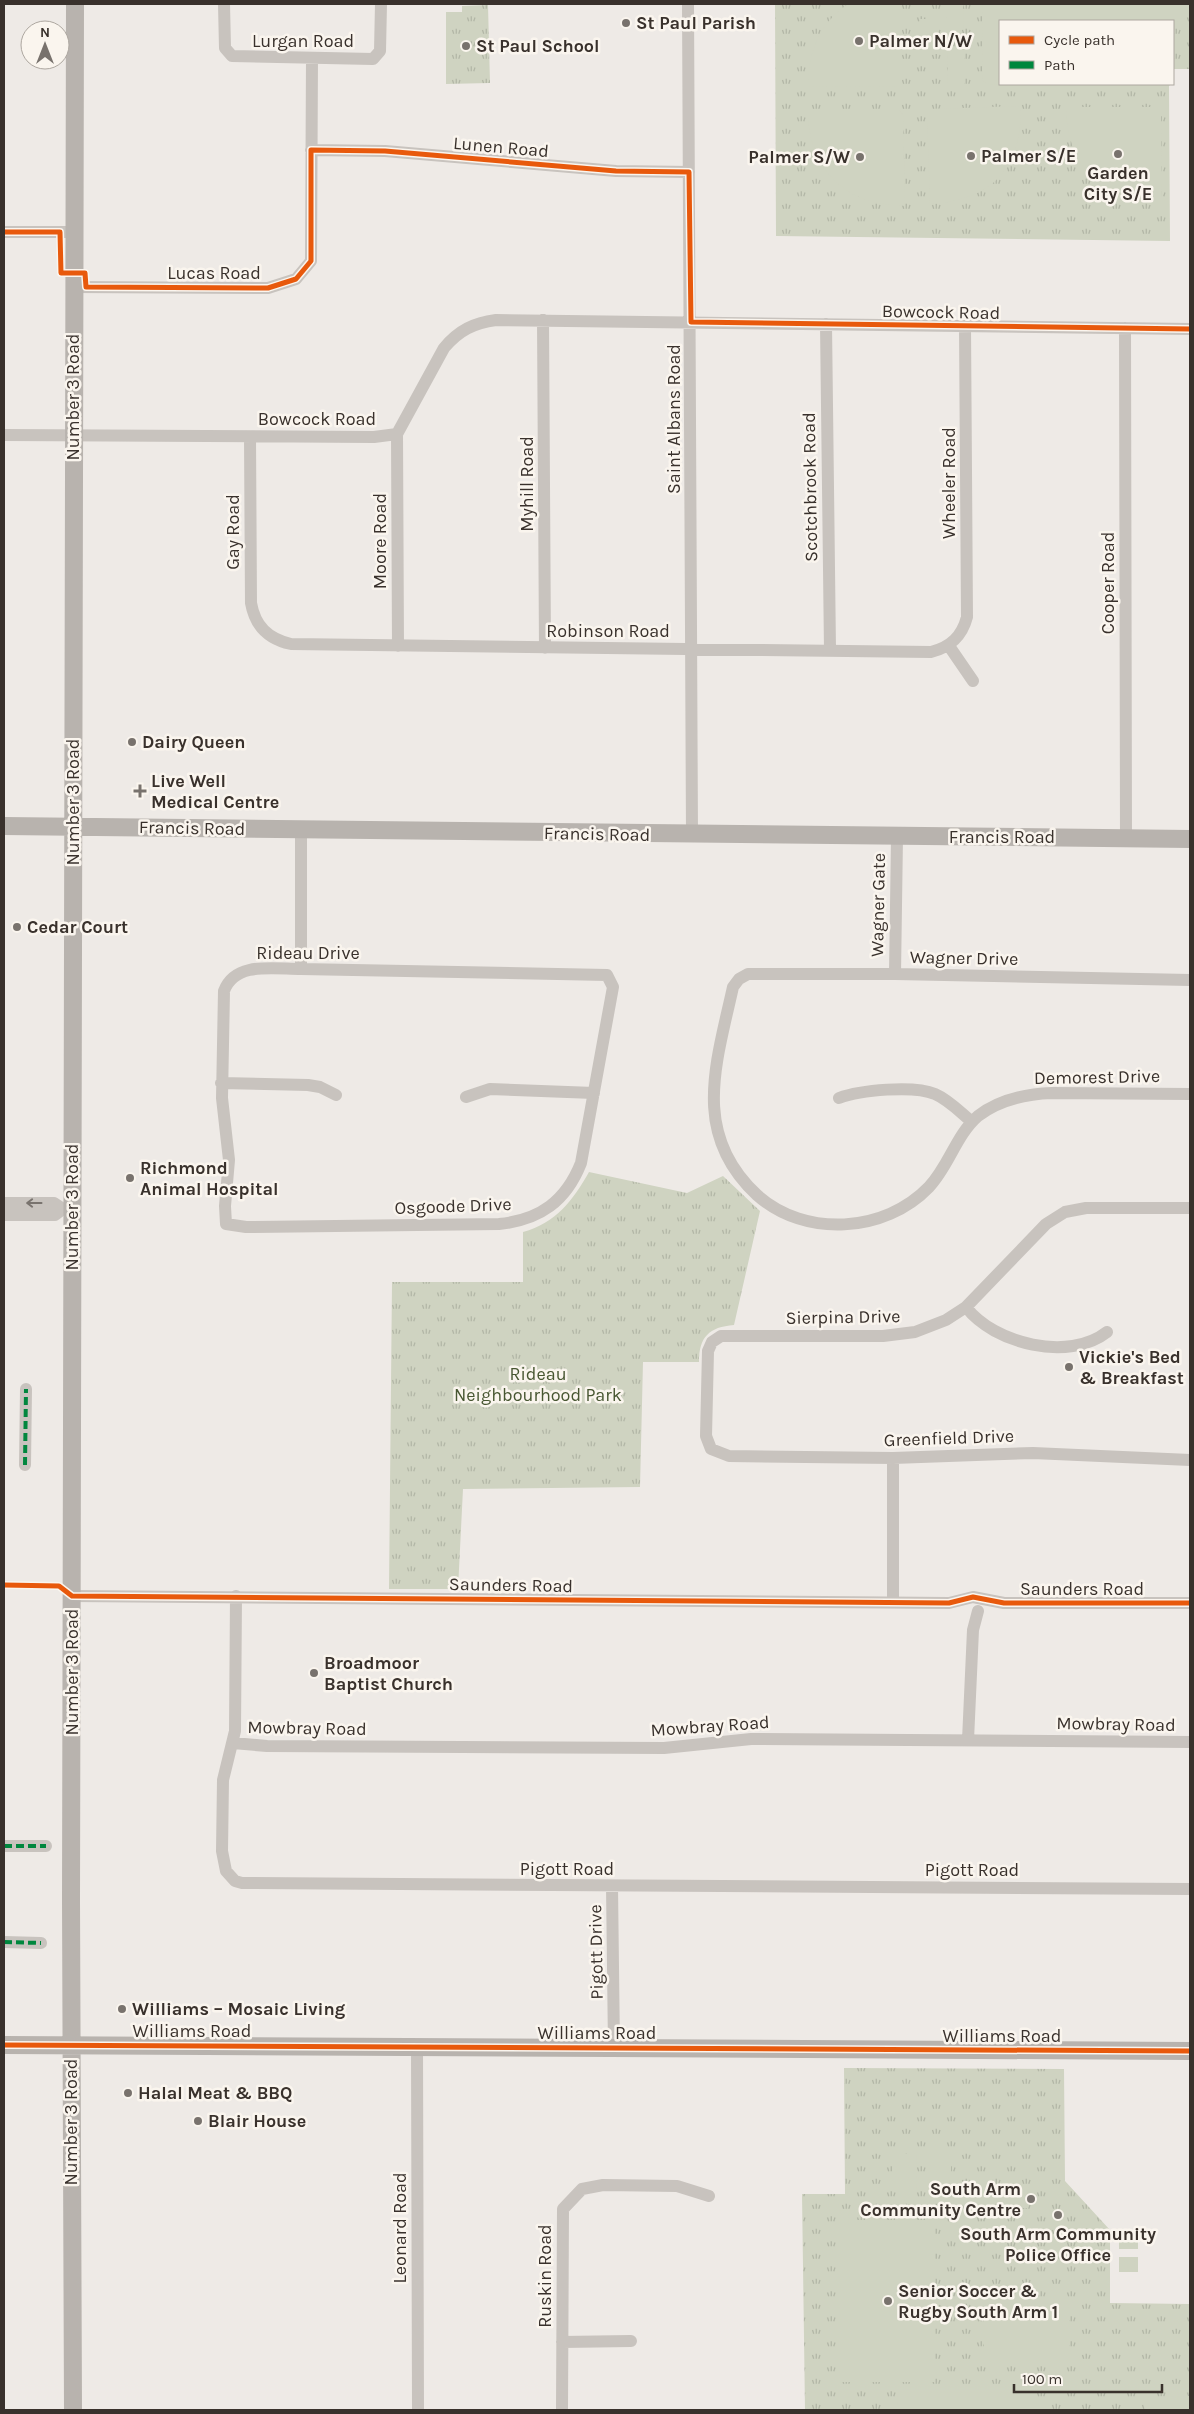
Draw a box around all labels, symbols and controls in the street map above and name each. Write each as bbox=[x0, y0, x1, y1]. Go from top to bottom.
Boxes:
place label: St Paul Parish bbox=[636, 12, 756, 34]
marker: St Paul Parish bbox=[620, 17, 632, 29]
north arrow bbox=[20, 20, 70, 70]
legend bbox=[999, 20, 1174, 85]
text: N bbox=[40, 24, 50, 41]
street label: Lurgan Road bbox=[252, 30, 354, 52]
place label: Palmer N/W bbox=[869, 30, 972, 52]
text: Cycle path bbox=[1044, 31, 1115, 49]
place label: St Paul School bbox=[476, 35, 600, 57]
marker: Palmer N/W bbox=[853, 35, 865, 47]
marker: St Paul School bbox=[460, 40, 472, 52]
text: Path bbox=[1044, 56, 1075, 74]
street label: Lunen Road bbox=[452, 132, 550, 162]
place label: Palmer S/E bbox=[981, 145, 1076, 167]
place label: Palmer S/W bbox=[748, 146, 850, 168]
marker: Garden City S/E bbox=[1112, 148, 1124, 160]
marker: Palmer S/E bbox=[965, 150, 977, 162]
marker: Palmer S/W bbox=[854, 151, 866, 163]
place label: Garden City S/E bbox=[1084, 162, 1152, 205]
street label: Lucas Road bbox=[167, 262, 261, 284]
street label: Bowcock Road bbox=[882, 300, 1000, 324]
street label: Number 3 Road bbox=[62, 333, 84, 461]
street label: Saint Albans Road bbox=[663, 344, 685, 494]
street label: Bowcock Road bbox=[258, 408, 376, 430]
street label: Scotchbrook Road bbox=[798, 412, 822, 562]
street label: Wheeler Road bbox=[938, 427, 960, 539]
street label: Myhill Road bbox=[516, 436, 538, 532]
street label: Moore Road bbox=[369, 493, 391, 589]
street label: Gay Road bbox=[222, 494, 244, 570]
street label: Cooper Road bbox=[1097, 532, 1119, 634]
street label: Robinson Road bbox=[546, 620, 670, 642]
place label: Dairy Queen bbox=[142, 731, 245, 753]
marker: Dairy Queen bbox=[126, 736, 138, 748]
street label: Number 3 Road bbox=[62, 738, 84, 866]
place label: Live Well Medical Centre bbox=[151, 770, 279, 813]
marker: Live Well Medical Centre bbox=[133, 784, 147, 798]
street label: Francis Road bbox=[139, 816, 245, 840]
street label: Francis Road bbox=[544, 822, 650, 846]
street label: Francis Road bbox=[949, 826, 1055, 848]
street label: Wagner Gate bbox=[866, 853, 890, 957]
place label: Cedar Court bbox=[27, 916, 128, 938]
marker: Cedar Court bbox=[11, 921, 23, 933]
street label: Rideau Drive bbox=[256, 942, 360, 964]
street label: Wagner Drive bbox=[910, 946, 1018, 970]
street label: Demorest Drive bbox=[1034, 1065, 1160, 1089]
street label: Number 3 Road bbox=[61, 1143, 83, 1271]
place label: Richmond Animal Hospital bbox=[140, 1157, 278, 1200]
marker: Richmond Animal Hospital bbox=[124, 1172, 136, 1184]
street label: Osgoode Drive bbox=[394, 1193, 512, 1219]
one-way arrow bbox=[27, 1198, 43, 1208]
street label: Sierpina Drive bbox=[785, 1305, 901, 1329]
place label: Vickie's Bed & Breakfast bbox=[1079, 1346, 1184, 1389]
marker: Vickie's Bed & Breakfast bbox=[1063, 1361, 1075, 1373]
park label: Rideau Neighbourhood Park bbox=[454, 1363, 622, 1406]
street label: Greenfield Drive bbox=[884, 1425, 1014, 1451]
street label: Saunders Road bbox=[449, 1573, 573, 1597]
street label: Saunders Road bbox=[1020, 1578, 1144, 1600]
street label: Number 3 Road bbox=[61, 1608, 83, 1736]
place label: Broadmoor Baptist Church bbox=[324, 1652, 453, 1695]
marker: Broadmoor Baptist Church bbox=[308, 1667, 320, 1679]
street label: Mowbray Road bbox=[650, 1711, 770, 1741]
street label: Mowbray Road bbox=[1056, 1712, 1176, 1736]
street label: Mowbray Road bbox=[247, 1716, 367, 1740]
street label: Pigott Road bbox=[520, 1858, 614, 1880]
street label: Pigott Road bbox=[925, 1859, 1019, 1881]
street label: Pigott Drive bbox=[584, 1904, 608, 2000]
place label: Williams – Mosaic Living bbox=[132, 1998, 346, 2020]
marker: Williams – Mosaic Living bbox=[116, 2003, 128, 2015]
street label: Williams Road bbox=[133, 2020, 251, 2042]
street label: Williams Road bbox=[538, 2022, 656, 2044]
street label: Williams Road bbox=[943, 2025, 1061, 2047]
street label: Number 3 Road bbox=[60, 2058, 82, 2186]
place label: Halal Meat & BBQ bbox=[138, 2082, 292, 2104]
marker: Halal Meat & BBQ bbox=[122, 2087, 134, 2099]
place label: Blair House bbox=[208, 2110, 306, 2132]
marker: Blair House bbox=[192, 2115, 204, 2127]
street label: Leonard Road bbox=[389, 2172, 411, 2284]
place label: South Arm Community Centre bbox=[860, 2178, 1021, 2221]
marker: South Arm Community Centre bbox=[1025, 2193, 1037, 2205]
marker: South Arm Community Police Office bbox=[1052, 2209, 1064, 2221]
place label: South Arm Community Police Office bbox=[960, 2223, 1156, 2266]
street label: Ruskin Road bbox=[534, 2224, 556, 2328]
place label: Senior Soccer & Rugby South Arm 1 bbox=[898, 2280, 1058, 2323]
marker: Senior Soccer & Rugby South Arm 1 bbox=[882, 2295, 894, 2307]
scale bar bbox=[1014, 2362, 1162, 2394]
text: 100 m bbox=[1022, 2370, 1062, 2388]

